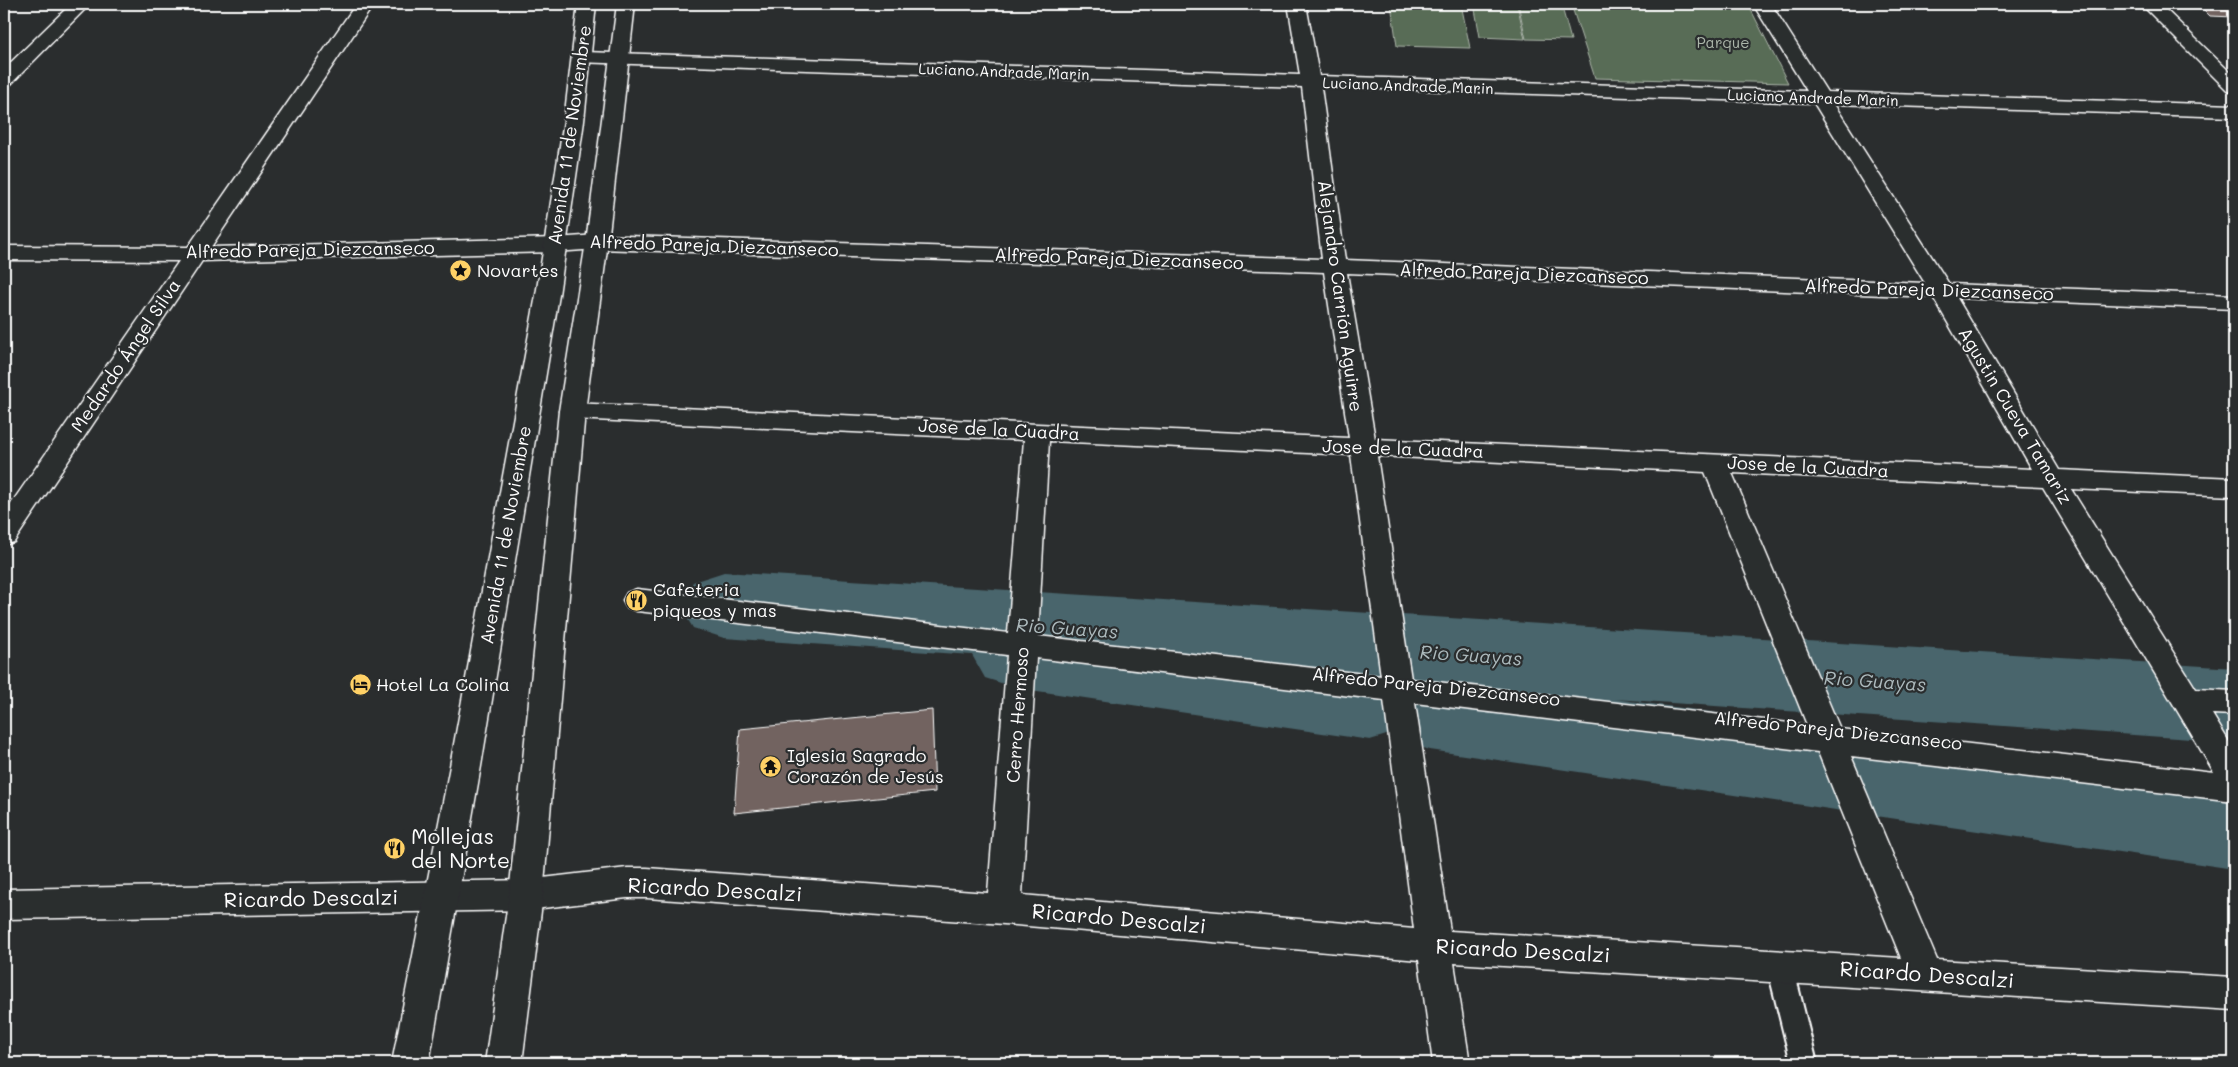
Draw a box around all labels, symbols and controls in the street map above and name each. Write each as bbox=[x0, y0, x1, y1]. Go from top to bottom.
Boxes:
street label: Avenida 11 de Noviembre bbox=[542, 24, 596, 246]
park label: Parque bbox=[1696, 32, 1750, 52]
street label: Luciano Andrade Marin bbox=[918, 58, 1090, 84]
street label: Luciano Andrade Marin bbox=[1322, 72, 1494, 98]
street label: Luciano Andrade Marin bbox=[1727, 84, 1899, 110]
street label: Alejandro Carrión Aguirre bbox=[1313, 178, 1369, 413]
street label: Alfredo Pareja Diezcanseco bbox=[589, 229, 839, 261]
street label: Alfredo Pareja Diezcanseco bbox=[185, 235, 435, 263]
street label: Alfredo Pareja Diezcanseco bbox=[994, 242, 1244, 274]
street label: Alfredo Pareja Diezcanseco bbox=[1399, 257, 1649, 289]
place label: Novartes bbox=[477, 258, 559, 282]
place icon: Novartes bbox=[449, 259, 473, 283]
street label: Alfredo Pareja Diezcanseco bbox=[1804, 273, 2054, 305]
street label: Medardo Ángel Silva bbox=[65, 274, 185, 437]
street label: Agustin Cueva Tamariz bbox=[1953, 323, 2078, 508]
street label: Jose de la Cuadra bbox=[918, 413, 1080, 445]
street label: Avenida 11 de Noviembre bbox=[474, 424, 536, 646]
street label: Jose de la Cuadra bbox=[1322, 433, 1484, 463]
street label: Jose de la Cuadra bbox=[1727, 450, 1889, 482]
place label: Cafeteria piqueos y mas bbox=[653, 577, 777, 622]
restaurant icon: Cafeteria piqueos y mas bbox=[625, 588, 649, 612]
water label: Rio Guayas bbox=[1015, 611, 1119, 644]
water label: Rio Guayas bbox=[1419, 638, 1523, 671]
street label: Cerro Hermoso bbox=[1000, 646, 1034, 784]
street label: Alfredo Pareja Diezcanseco bbox=[1311, 661, 1562, 711]
water label: Rio Guayas bbox=[1823, 664, 1927, 697]
place label: Hotel La Colina bbox=[376, 672, 510, 696]
hotel icon: Hotel La Colina bbox=[348, 673, 372, 697]
street label: Alfredo Pareja Diezcanseco bbox=[1713, 705, 1964, 755]
place label: Iglesia Sagrado Corazón de Jesús bbox=[787, 743, 944, 788]
temple icon: Iglesia Sagrado Corazón de Jesús bbox=[759, 754, 783, 778]
place label: Mollejas del Norte bbox=[411, 822, 510, 873]
restaurant icon: Mollejas del Norte bbox=[383, 837, 407, 861]
street label: Ricardo Descalzi bbox=[627, 870, 803, 907]
street label: Ricardo Descalzi bbox=[223, 882, 399, 913]
street label: Ricardo Descalzi bbox=[1031, 896, 1207, 939]
street label: Ricardo Descalzi bbox=[1435, 931, 1611, 968]
street label: Ricardo Descalzi bbox=[1839, 954, 2015, 993]

